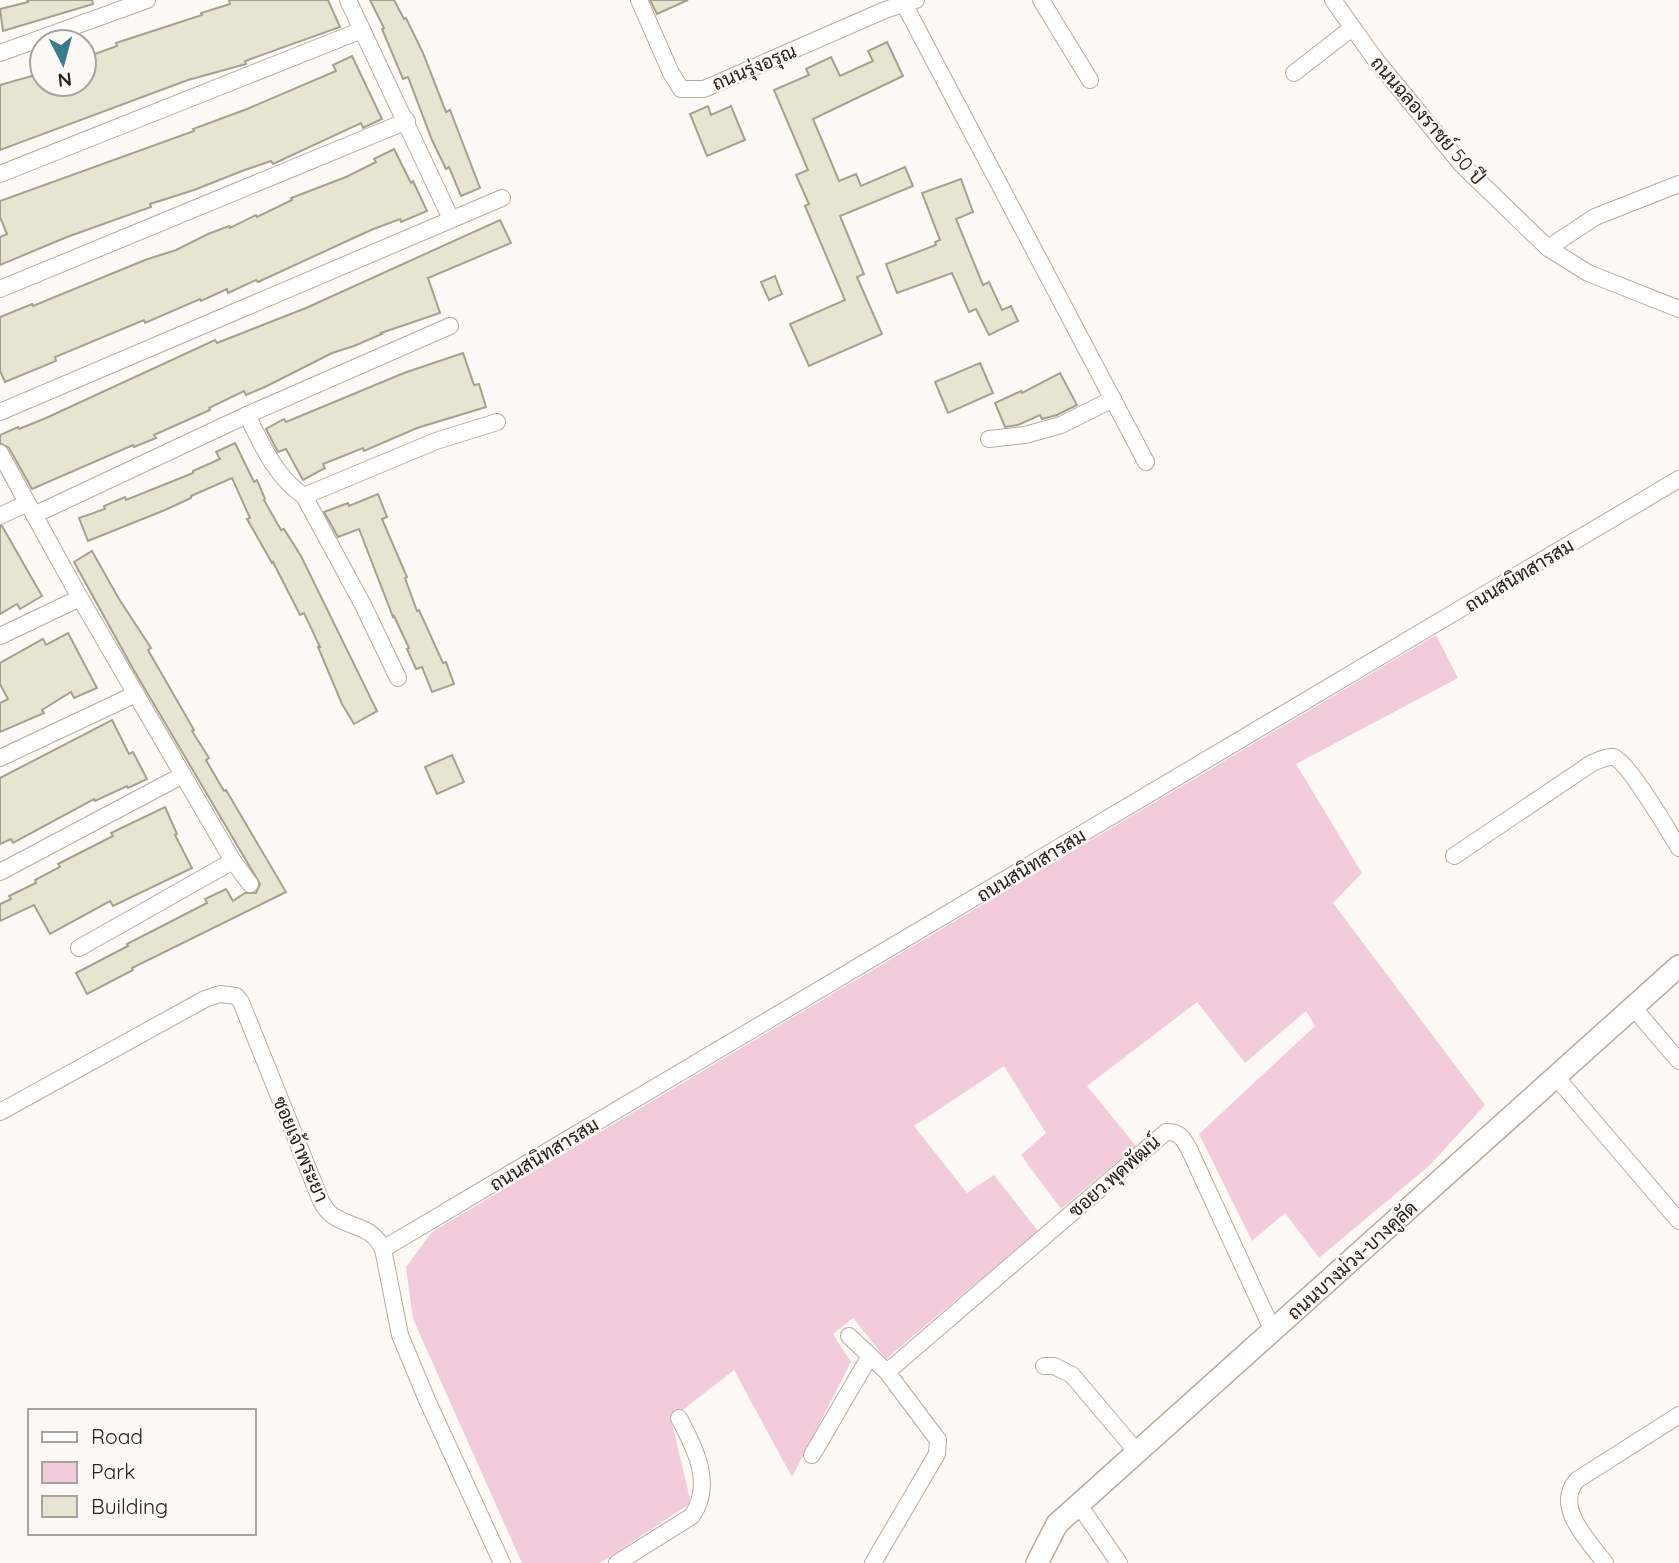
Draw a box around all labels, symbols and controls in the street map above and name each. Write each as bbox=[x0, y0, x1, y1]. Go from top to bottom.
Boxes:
north arrow bbox=[28, 28, 98, 98]
street label: ถนนรุ่งอรุณ bbox=[708, 39, 800, 96]
street label: ถนนฉลองราชย์ 50 ปี bbox=[1366, 51, 1490, 189]
text: N bbox=[57, 67, 73, 93]
street label: ถนนสนิทสารสม bbox=[1460, 533, 1578, 617]
street label: ถนนสนิทสารสม bbox=[972, 823, 1090, 907]
street label: ซอยเจ้าพระยา bbox=[268, 1093, 334, 1205]
street label: ถนนสนิทสารสม bbox=[485, 1112, 603, 1196]
street label: ซอยว.พุดพัฒน์ bbox=[1063, 1130, 1165, 1223]
street label: ถนนบางม่วง-บางคูลัด bbox=[1282, 1195, 1423, 1326]
legend bbox=[28, 1409, 256, 1535]
text: Road bbox=[91, 1423, 143, 1449]
text: Park bbox=[91, 1458, 135, 1484]
text: Building bbox=[91, 1493, 168, 1519]

